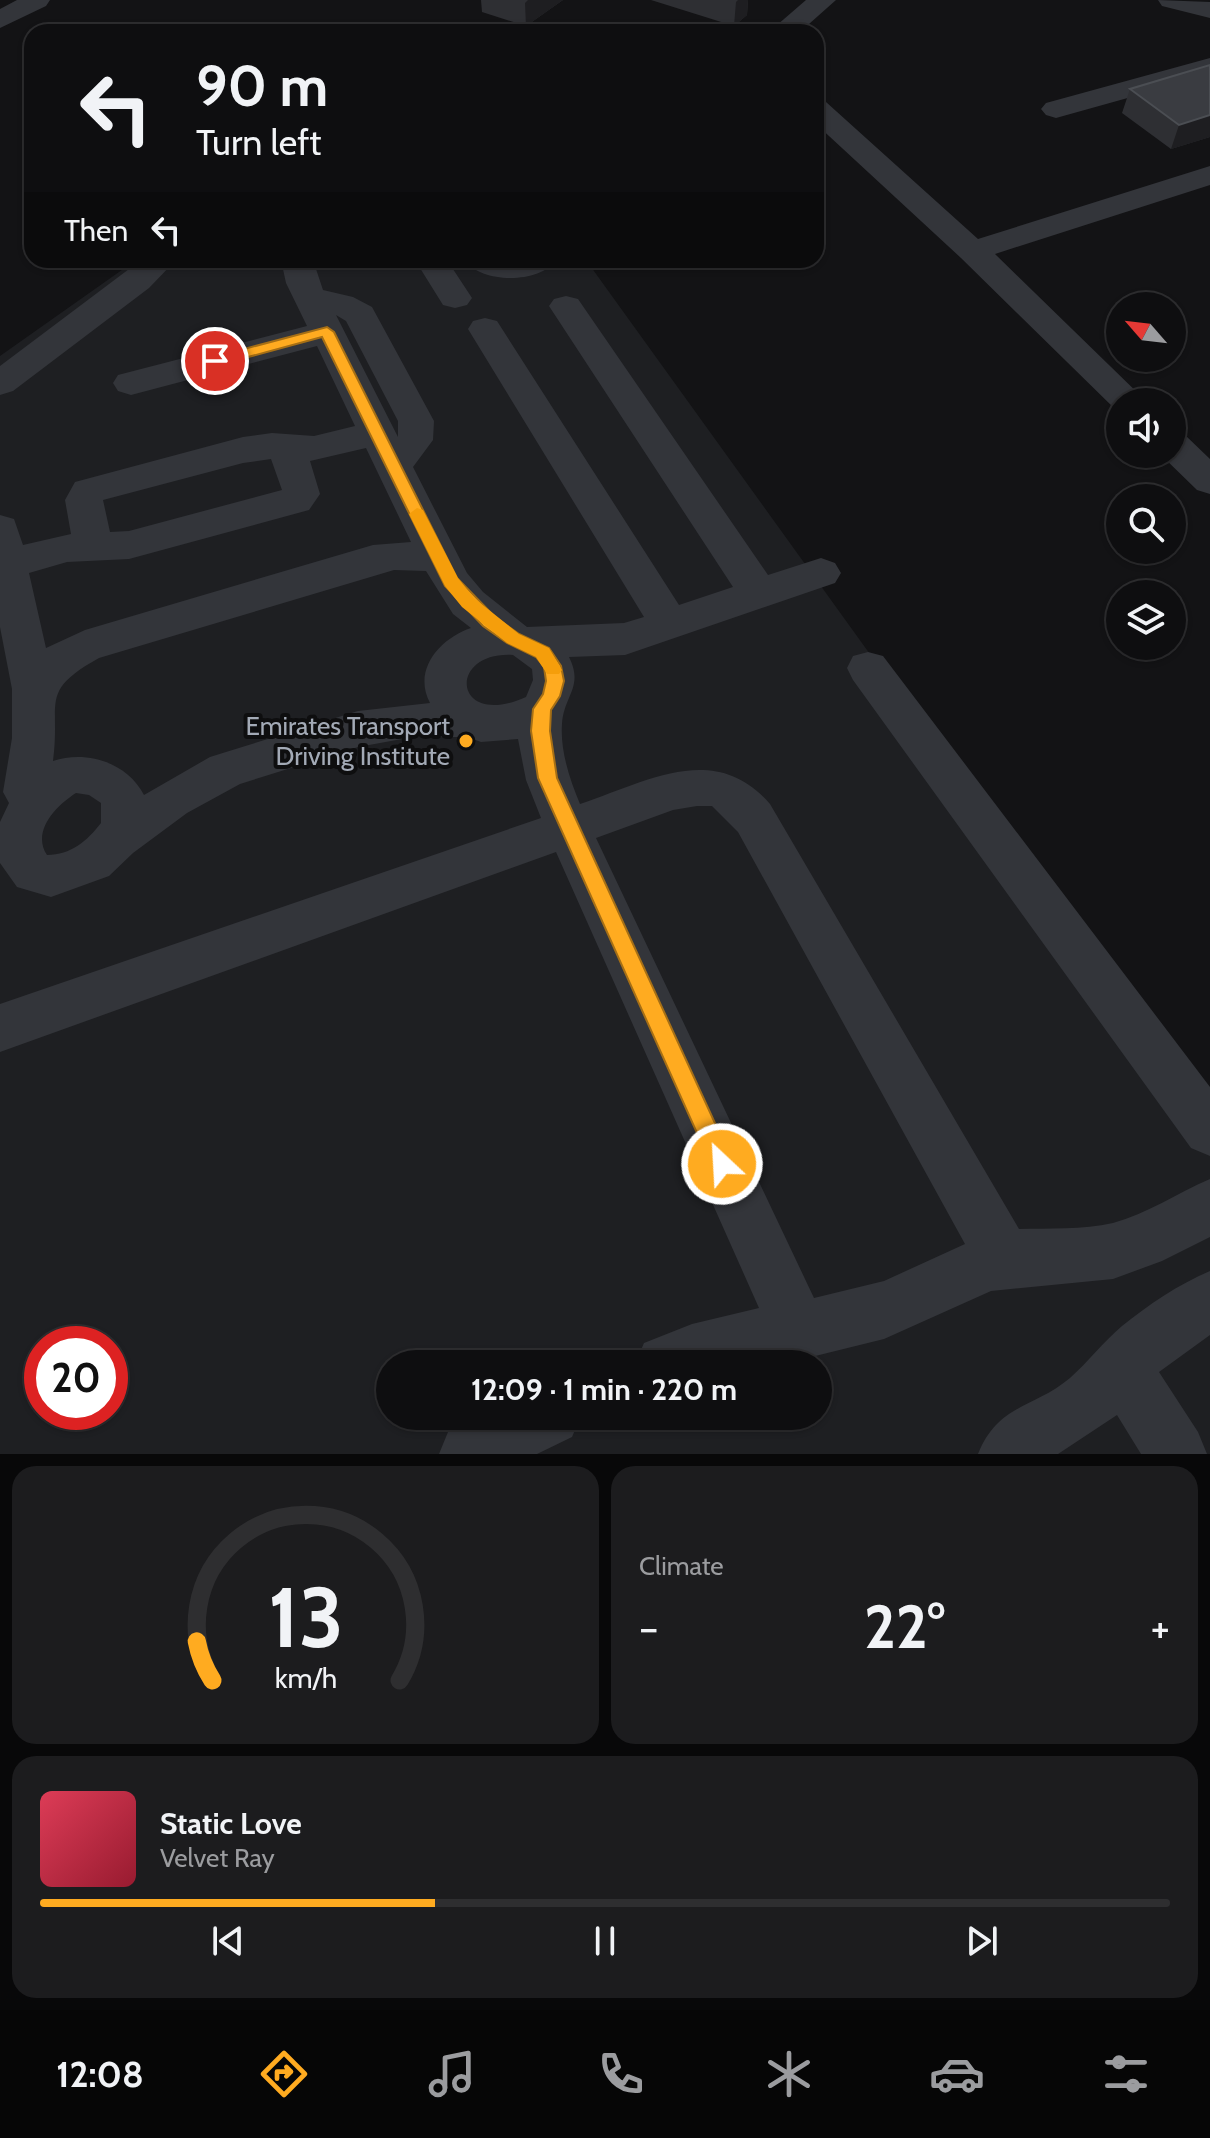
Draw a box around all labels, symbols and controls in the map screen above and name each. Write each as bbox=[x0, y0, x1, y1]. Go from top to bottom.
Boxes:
text: 90 m bbox=[196, 52, 328, 120]
icon: left bbox=[64, 56, 168, 160]
text: Turn left bbox=[196, 120, 321, 164]
icon: left bbox=[144, 208, 188, 252]
text: Then bbox=[64, 212, 128, 249]
north arrow bbox=[1106, 292, 1186, 372]
map controls bbox=[1106, 292, 1186, 660]
pin bbox=[181, 327, 249, 395]
icon: arrive bbox=[193, 339, 237, 383]
button: sound bbox=[1106, 388, 1186, 468]
button: search bbox=[1106, 484, 1186, 564]
button: layers bbox=[1106, 580, 1186, 660]
place label: Emirates Transport Driving Institute bbox=[246, 710, 450, 772]
marker: Emirates Transport Driving Institute bbox=[457, 732, 475, 750]
position arrow bbox=[680, 1122, 764, 1206]
speed limit sign: 20 bbox=[24, 1326, 128, 1430]
text: 12:09 · 1 min · 220 m bbox=[471, 1371, 737, 1408]
text: Climate bbox=[639, 1550, 724, 1582]
text: 13 bbox=[268, 1567, 343, 1668]
text: 22° bbox=[864, 1590, 945, 1663]
text: − bbox=[639, 1601, 658, 1654]
text: + bbox=[1151, 1601, 1170, 1654]
text: km/h bbox=[274, 1660, 337, 1695]
text: Static Love bbox=[160, 1805, 302, 1842]
text: Velvet Ray bbox=[160, 1842, 275, 1874]
icon: previous bbox=[206, 1919, 250, 1963]
icon: pause bbox=[583, 1919, 627, 1963]
icon: next bbox=[960, 1919, 1004, 1963]
icon: directions bbox=[256, 2046, 312, 2102]
icon: music bbox=[424, 2046, 480, 2102]
icon: phone bbox=[593, 2046, 649, 2102]
icon: climate bbox=[761, 2046, 817, 2102]
icon: car bbox=[929, 2046, 985, 2102]
icon: filters bbox=[1098, 2046, 1154, 2102]
text: 12:08 bbox=[56, 2052, 144, 2096]

